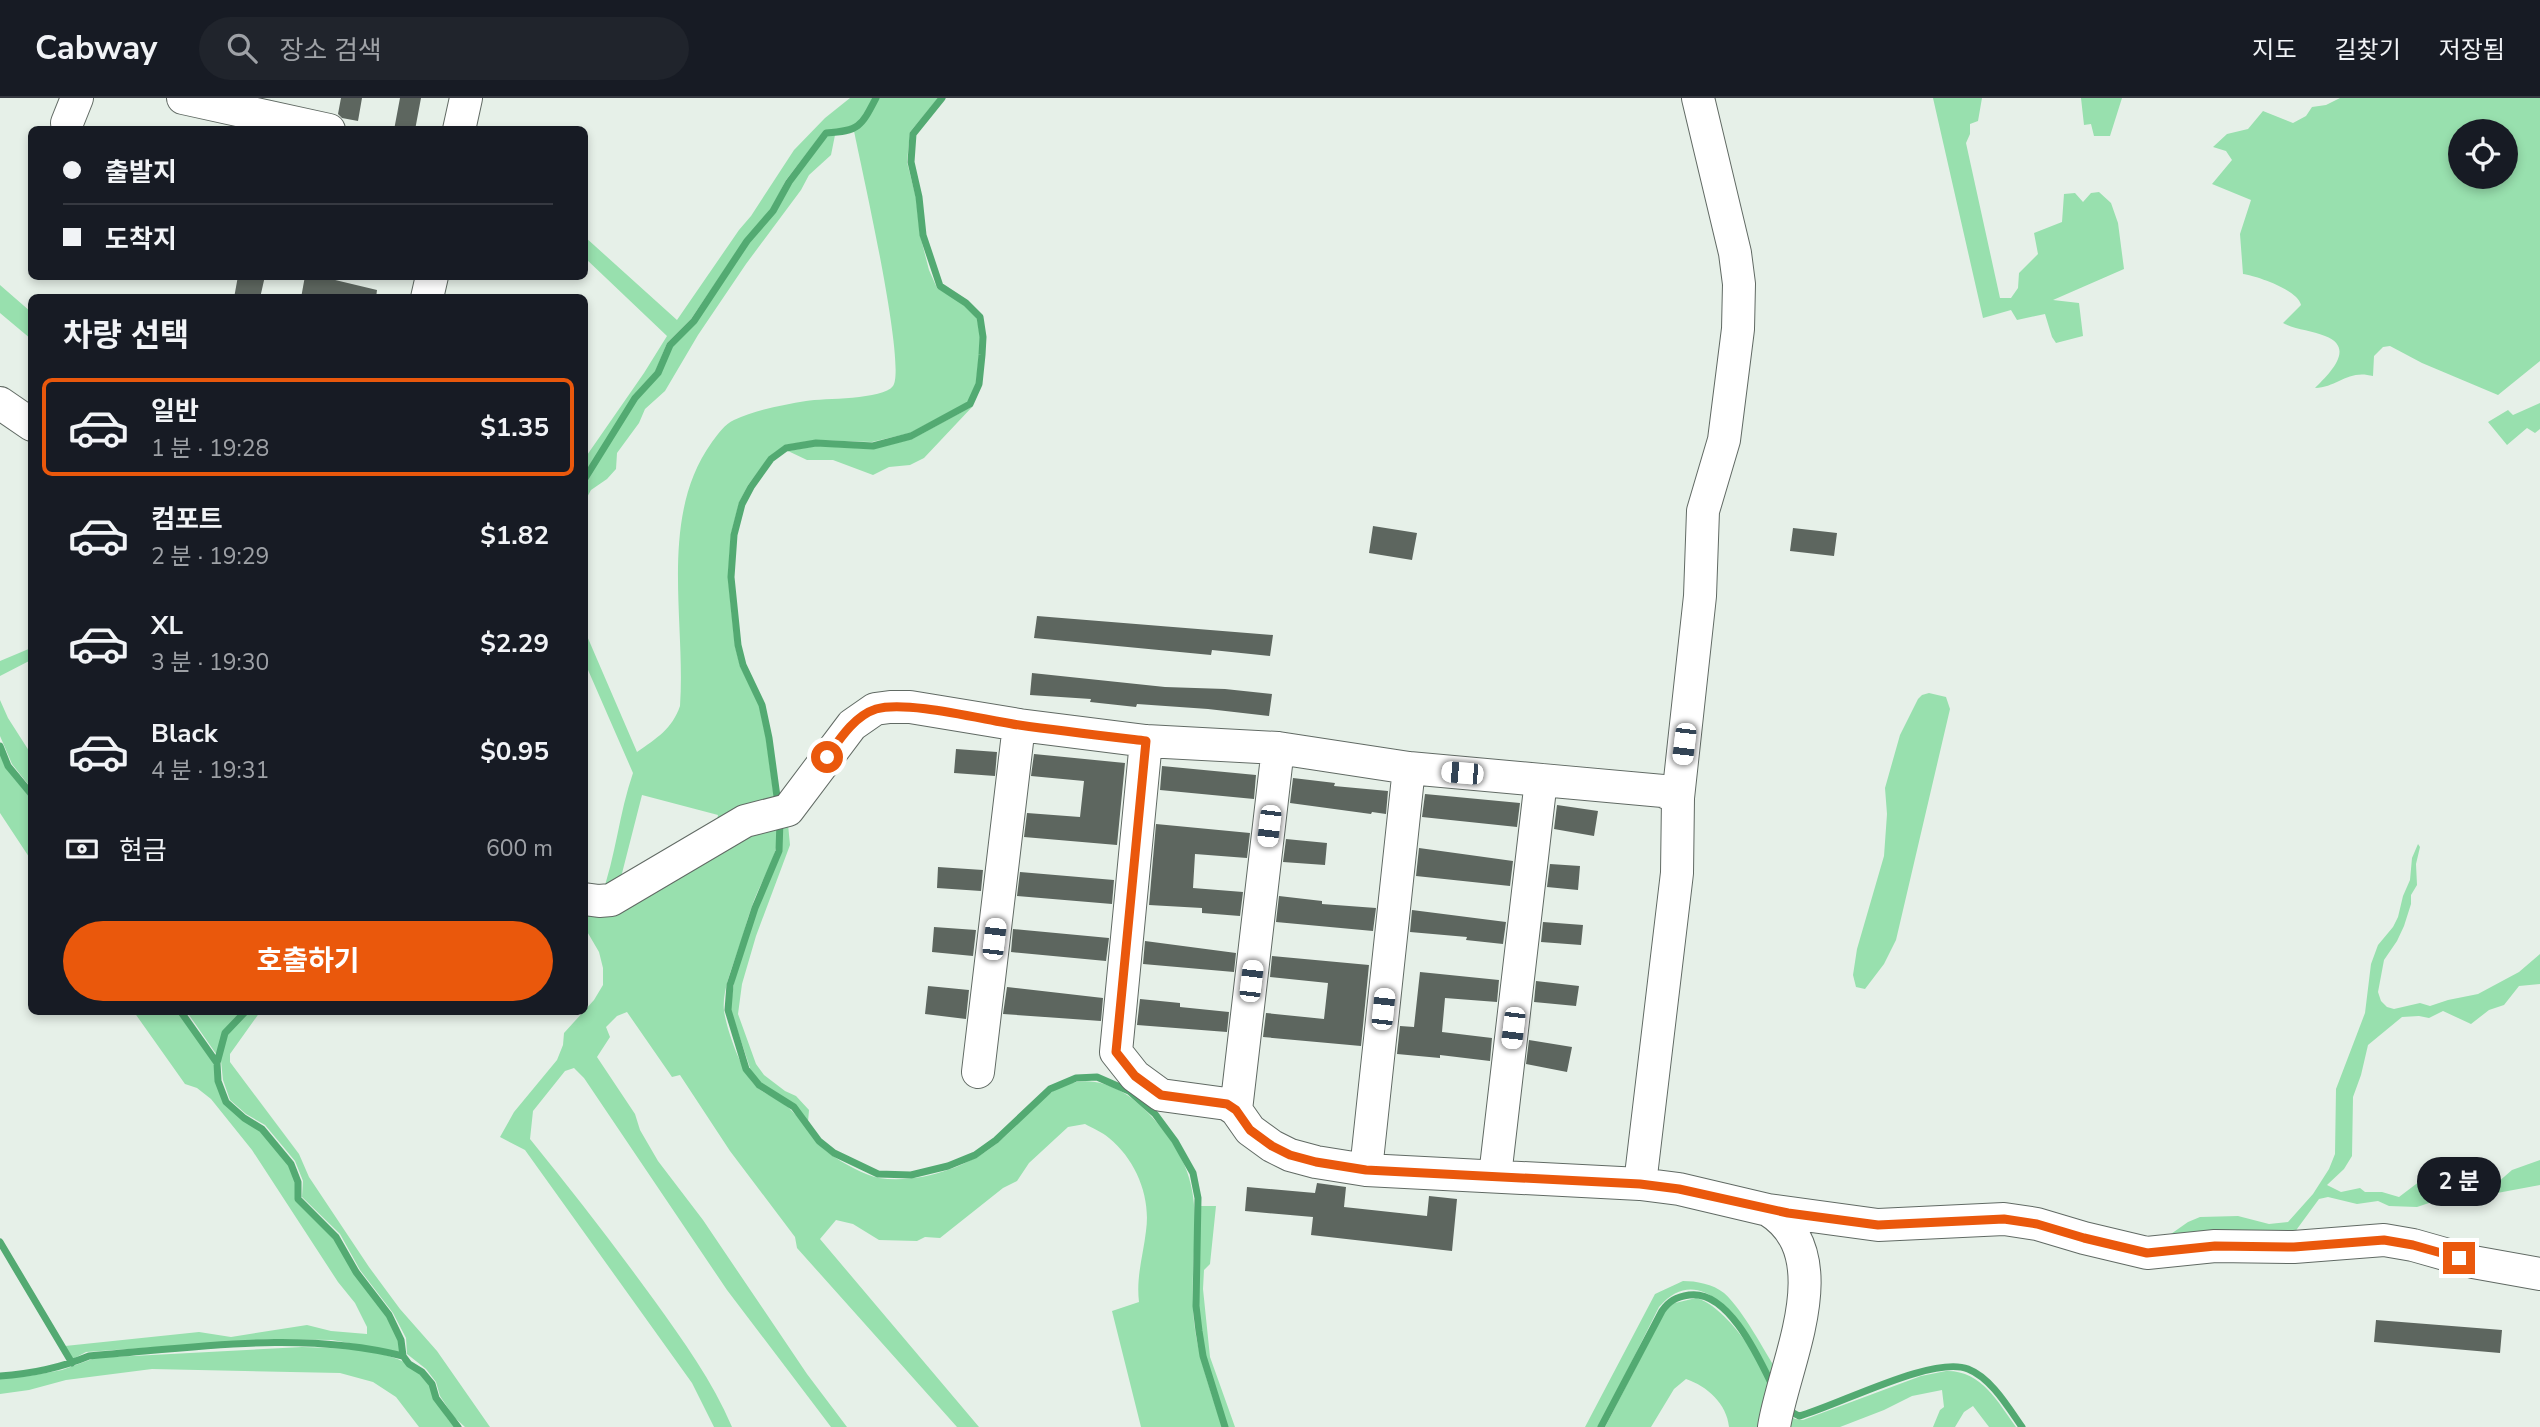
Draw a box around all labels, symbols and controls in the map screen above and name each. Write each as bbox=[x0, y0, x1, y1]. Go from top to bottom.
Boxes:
search box bbox=[199, 17, 689, 80]
text: Cabway bbox=[35, 26, 157, 71]
icon: search bbox=[223, 29, 261, 67]
text: 장소 검색 bbox=[279, 33, 382, 68]
text: 지도 bbox=[2252, 34, 2297, 66]
text: 길찾기 bbox=[2335, 34, 2401, 66]
text: 저장됨 bbox=[2439, 34, 2505, 66]
map controls bbox=[2448, 119, 2518, 189]
button: locate bbox=[2448, 119, 2518, 189]
text: 출발지 bbox=[105, 155, 177, 190]
text: 도착지 bbox=[105, 222, 177, 257]
text: 차량 선택 bbox=[63, 314, 189, 357]
text: 일반 bbox=[151, 394, 199, 429]
icon: car bbox=[67, 396, 130, 459]
text: $1.35 bbox=[480, 410, 549, 445]
text: 1 분 · 19:28 bbox=[151, 433, 269, 464]
text: 컴포트 bbox=[151, 502, 223, 537]
icon: car bbox=[67, 504, 130, 567]
text: $1.82 bbox=[480, 518, 549, 553]
text: 2 분 · 19:29 bbox=[151, 541, 269, 572]
text: XL bbox=[151, 608, 183, 643]
icon: car bbox=[67, 612, 130, 675]
text: $2.29 bbox=[480, 626, 549, 661]
text: 3 분 · 19:30 bbox=[151, 647, 269, 678]
text: Black bbox=[151, 716, 218, 751]
icon: car bbox=[67, 720, 130, 783]
car bbox=[1672, 722, 1697, 766]
text: $0.95 bbox=[480, 734, 549, 769]
route start bbox=[811, 741, 843, 773]
text: 4 분 · 19:31 bbox=[151, 755, 269, 786]
car bbox=[1441, 761, 1484, 785]
car bbox=[1257, 804, 1282, 848]
icon: cash bbox=[63, 830, 101, 868]
text: 현금 bbox=[119, 833, 167, 868]
text: 600 m bbox=[486, 833, 553, 864]
car bbox=[982, 917, 1007, 961]
button: 호출하기 bbox=[63, 921, 553, 1001]
car bbox=[1239, 959, 1264, 1003]
car bbox=[1371, 987, 1396, 1031]
car bbox=[1501, 1006, 1526, 1050]
callout: 2 분 bbox=[2417, 1156, 2501, 1206]
text: 2 분 bbox=[2438, 1166, 2480, 1197]
route end bbox=[2443, 1242, 2475, 1274]

